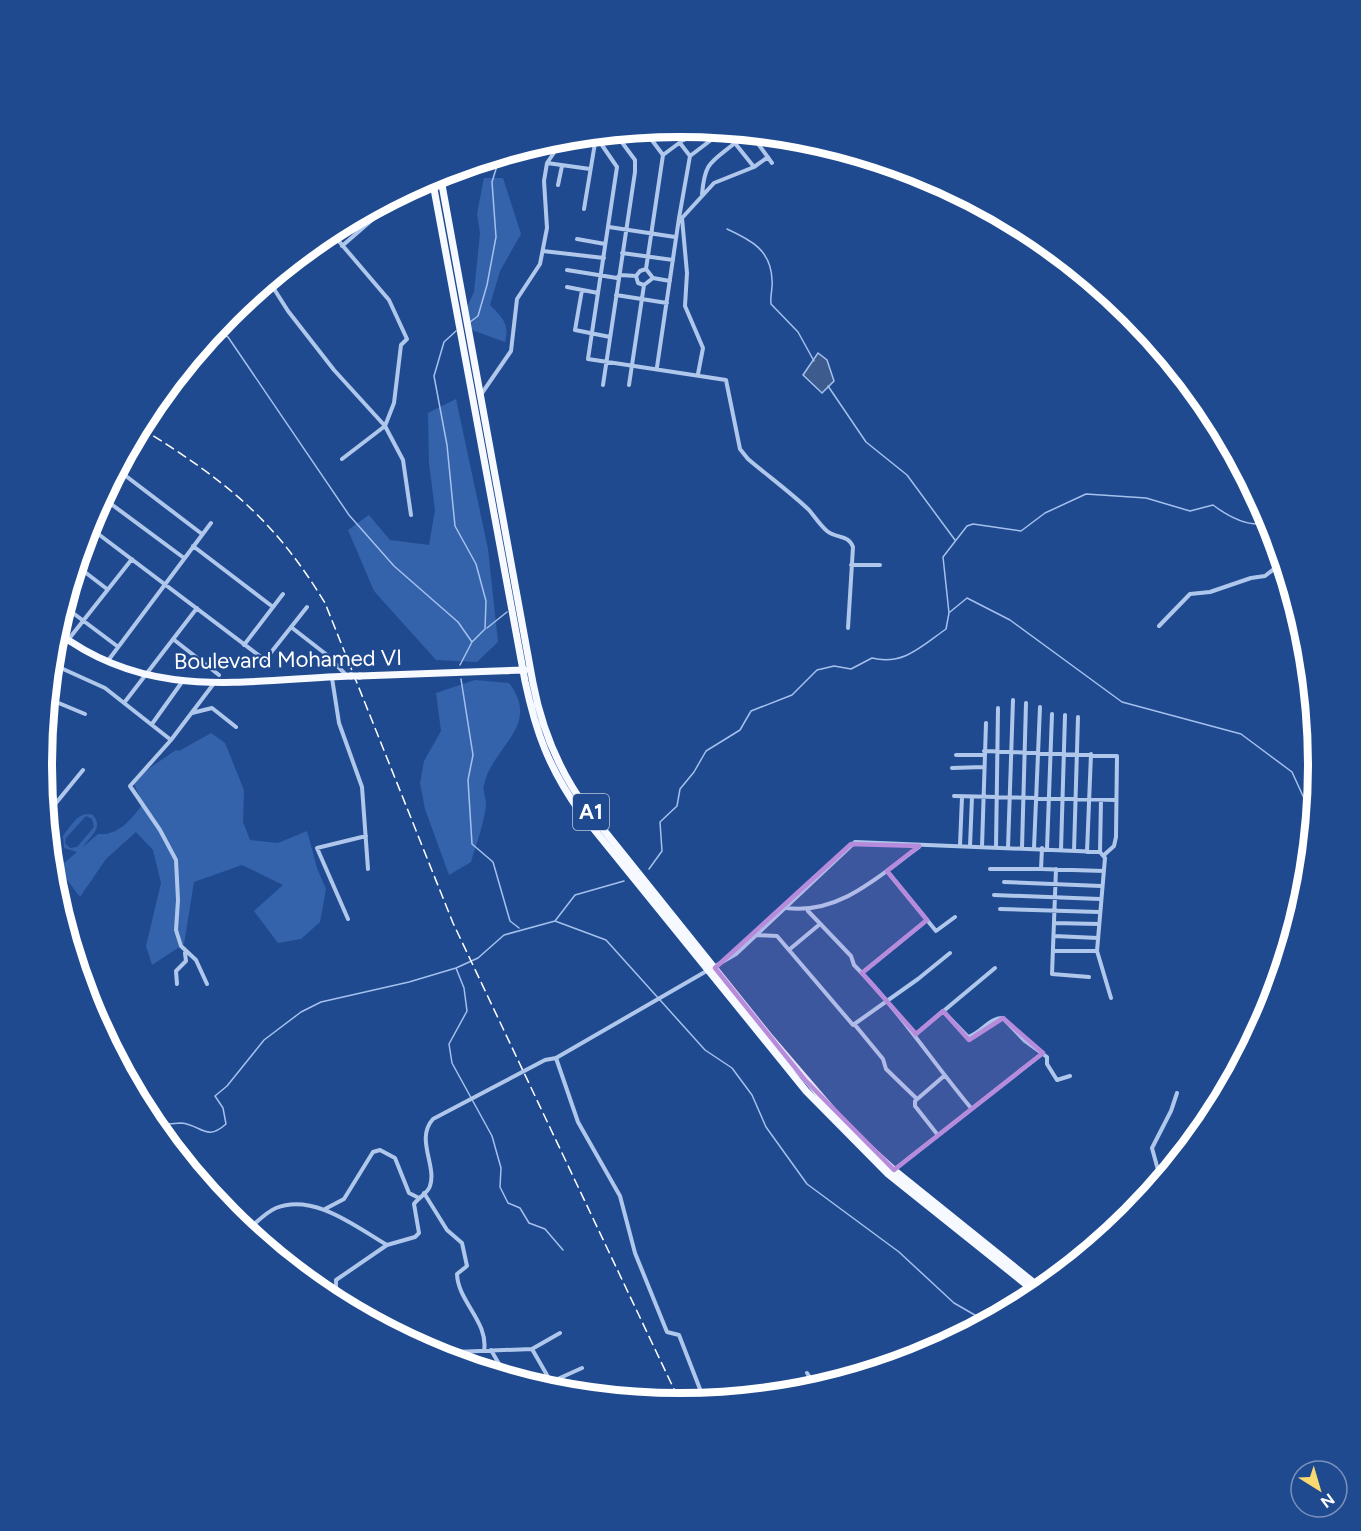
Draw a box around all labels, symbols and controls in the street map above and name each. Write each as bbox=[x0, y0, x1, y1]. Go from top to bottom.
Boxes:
street label: Boulevard Mohamed VI bbox=[174, 644, 402, 675]
road number: A1 bbox=[573, 794, 609, 830]
north arrow bbox=[1289, 1459, 1349, 1519]
text: N bbox=[1317, 1489, 1338, 1512]

